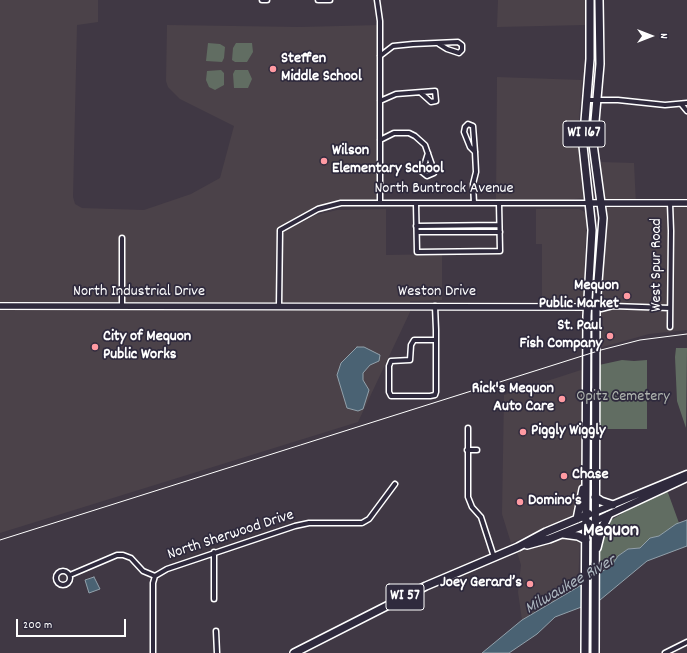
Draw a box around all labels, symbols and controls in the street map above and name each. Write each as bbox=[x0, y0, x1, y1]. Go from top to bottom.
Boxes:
north arrow bbox=[631, 16, 671, 56]
text: N bbox=[655, 33, 671, 39]
place label: Steffen Middle School bbox=[281, 50, 362, 88]
marker: Steffen Middle School bbox=[268, 64, 278, 74]
road number: WI 167 bbox=[563, 121, 605, 147]
place label: Wilson Elementary School bbox=[332, 142, 444, 180]
marker: Wilson Elementary School bbox=[319, 156, 329, 166]
street label: North Buntrock Avenue bbox=[374, 180, 514, 200]
street label: West Spur Road bbox=[648, 218, 668, 312]
place label: Mequon Public Market bbox=[539, 277, 619, 315]
street label: North Industrial Drive bbox=[73, 283, 205, 303]
street label: Weston Drive bbox=[398, 283, 476, 303]
marker: Mequon Public Market bbox=[622, 291, 632, 301]
place label: St. Paul Fish Company bbox=[519, 317, 602, 355]
place label: City of Mequon Public Works bbox=[103, 328, 191, 366]
marker: St. Paul Fish Company bbox=[605, 331, 615, 341]
marker: City of Mequon Public Works bbox=[90, 342, 100, 352]
place label: Rick's Mequon Auto Care bbox=[472, 380, 554, 418]
park label: Opitz Cemetery bbox=[576, 388, 670, 408]
marker: Rick's Mequon Auto Care bbox=[557, 394, 567, 404]
place label: Piggly Wiggly bbox=[531, 422, 606, 442]
marker: Piggly Wiggly bbox=[518, 427, 528, 437]
place label: Chase bbox=[572, 466, 609, 486]
marker: Chase bbox=[559, 471, 569, 481]
place label: Domino's bbox=[528, 492, 582, 512]
marker: Domino's bbox=[515, 497, 525, 507]
street label: North Sherwood Drive bbox=[165, 507, 297, 565]
district label: Mequon bbox=[583, 520, 639, 544]
water label: Milwaukee River bbox=[522, 552, 620, 620]
place label: Joey Gerard’s bbox=[440, 574, 522, 594]
marker: Joey Gerard’s bbox=[525, 579, 535, 589]
road number: WI 57 bbox=[386, 584, 424, 610]
scale bar bbox=[18, 611, 128, 637]
text: 200 m bbox=[23, 617, 52, 634]

